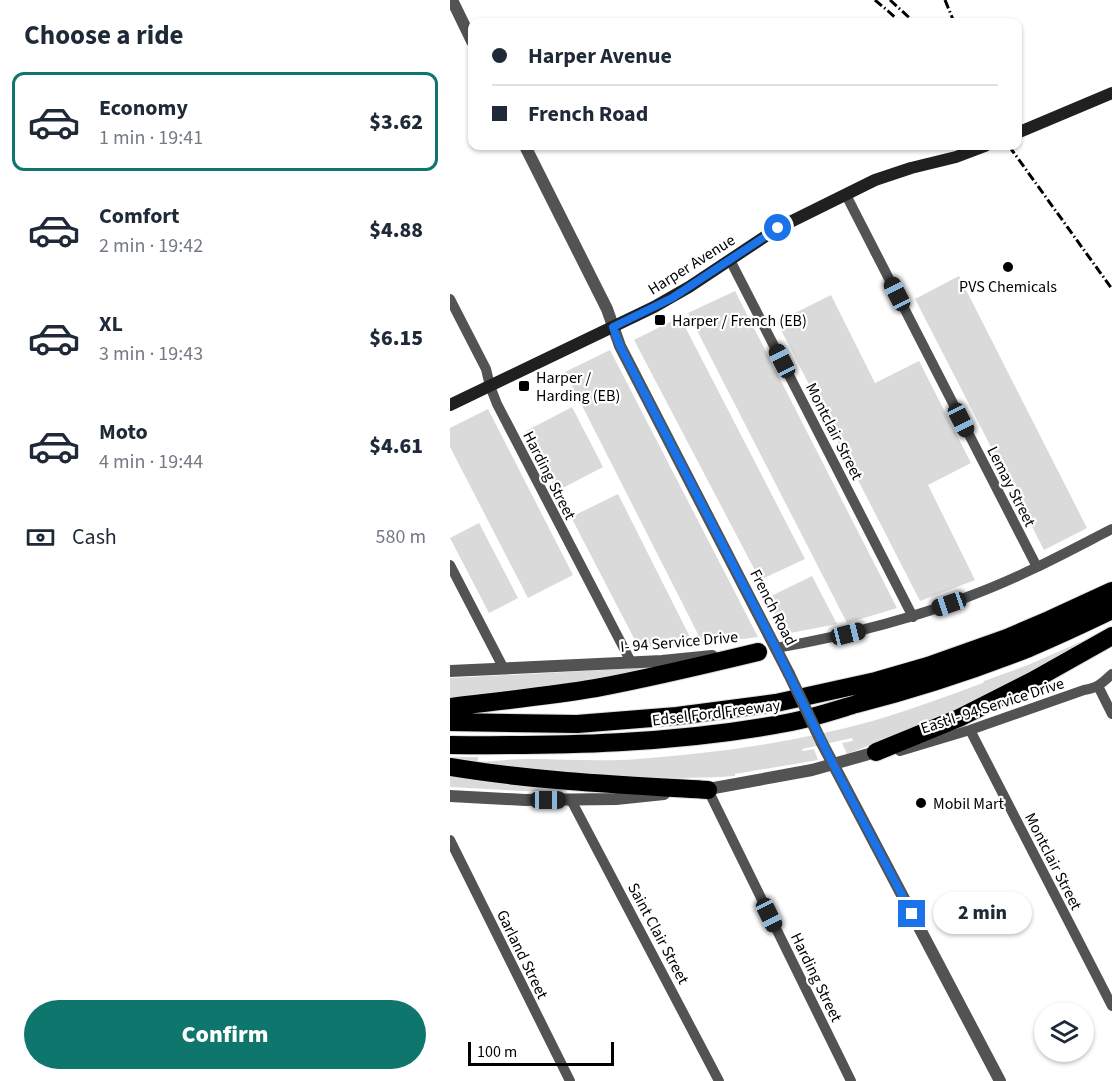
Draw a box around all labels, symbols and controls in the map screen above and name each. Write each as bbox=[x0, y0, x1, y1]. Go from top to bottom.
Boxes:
text: Choose a ride bbox=[24, 16, 184, 55]
text: Harper Avenue bbox=[528, 40, 672, 72]
text: Economy bbox=[99, 92, 188, 124]
icon: car bbox=[27, 95, 81, 149]
text: French Road bbox=[528, 98, 648, 130]
text: $3.62 bbox=[369, 106, 423, 138]
text: 1 min · 19:41 bbox=[99, 124, 203, 152]
text: Comfort bbox=[99, 200, 180, 232]
icon: car bbox=[27, 203, 81, 257]
text: $4.88 bbox=[369, 214, 423, 246]
route start bbox=[764, 214, 791, 241]
street label: Harper Avenue bbox=[644, 229, 739, 300]
text: 2 min · 19:42 bbox=[99, 232, 203, 260]
marker: PVS Chemicals bbox=[1001, 260, 1015, 274]
car bbox=[881, 274, 913, 314]
place label: PVS Chemicals bbox=[959, 276, 1057, 298]
text: XL bbox=[99, 308, 123, 340]
place label: Harper / French (EB) bbox=[672, 310, 807, 332]
icon: car bbox=[27, 311, 81, 365]
marker: Harper / French (EB) bbox=[653, 313, 667, 327]
text: $6.15 bbox=[369, 322, 423, 354]
text: 3 min · 19:43 bbox=[99, 340, 203, 368]
car bbox=[766, 341, 798, 381]
place label: Harper / Harding (EB) bbox=[536, 367, 620, 407]
marker: Harper / Harding (EB) bbox=[517, 379, 531, 393]
street label: Montclair Street bbox=[800, 379, 868, 484]
car bbox=[945, 400, 977, 440]
text: Moto bbox=[99, 416, 148, 448]
icon: car bbox=[27, 419, 81, 473]
street label: Harding Street bbox=[517, 427, 581, 524]
text: $4.61 bbox=[369, 430, 423, 462]
street label: Lemay Street bbox=[981, 442, 1041, 531]
text: 4 min · 19:44 bbox=[99, 448, 203, 476]
icon: cash bbox=[24, 521, 57, 554]
text: Cash bbox=[72, 521, 117, 553]
text: 580 m bbox=[376, 523, 426, 551]
street label: French Road bbox=[744, 565, 802, 650]
car bbox=[929, 590, 969, 618]
car bbox=[828, 621, 868, 647]
street label: I- 94 Service Drive bbox=[619, 626, 739, 658]
street label: East I- 94 Service Drive bbox=[918, 672, 1067, 740]
street label: Edsel Ford Freeway bbox=[651, 694, 782, 732]
car bbox=[530, 791, 566, 809]
place label: Mobil Mart bbox=[933, 793, 1005, 815]
marker: Mobil Mart bbox=[914, 796, 928, 810]
street label: Montclair Street bbox=[1019, 809, 1087, 914]
street label: Saint Clair Street bbox=[622, 879, 694, 989]
callout: 2 min bbox=[933, 893, 1032, 935]
car bbox=[753, 895, 785, 935]
text: 2 min bbox=[958, 899, 1007, 927]
route end bbox=[898, 900, 925, 927]
street label: Garland Street bbox=[491, 906, 553, 1003]
street label: Harding Street bbox=[785, 929, 847, 1026]
button: Confirm bbox=[24, 1000, 426, 1069]
map controls bbox=[1034, 1002, 1094, 1062]
button: layers bbox=[1034, 1002, 1094, 1062]
scale bar bbox=[468, 1039, 614, 1066]
text: 100 m bbox=[477, 1041, 517, 1063]

